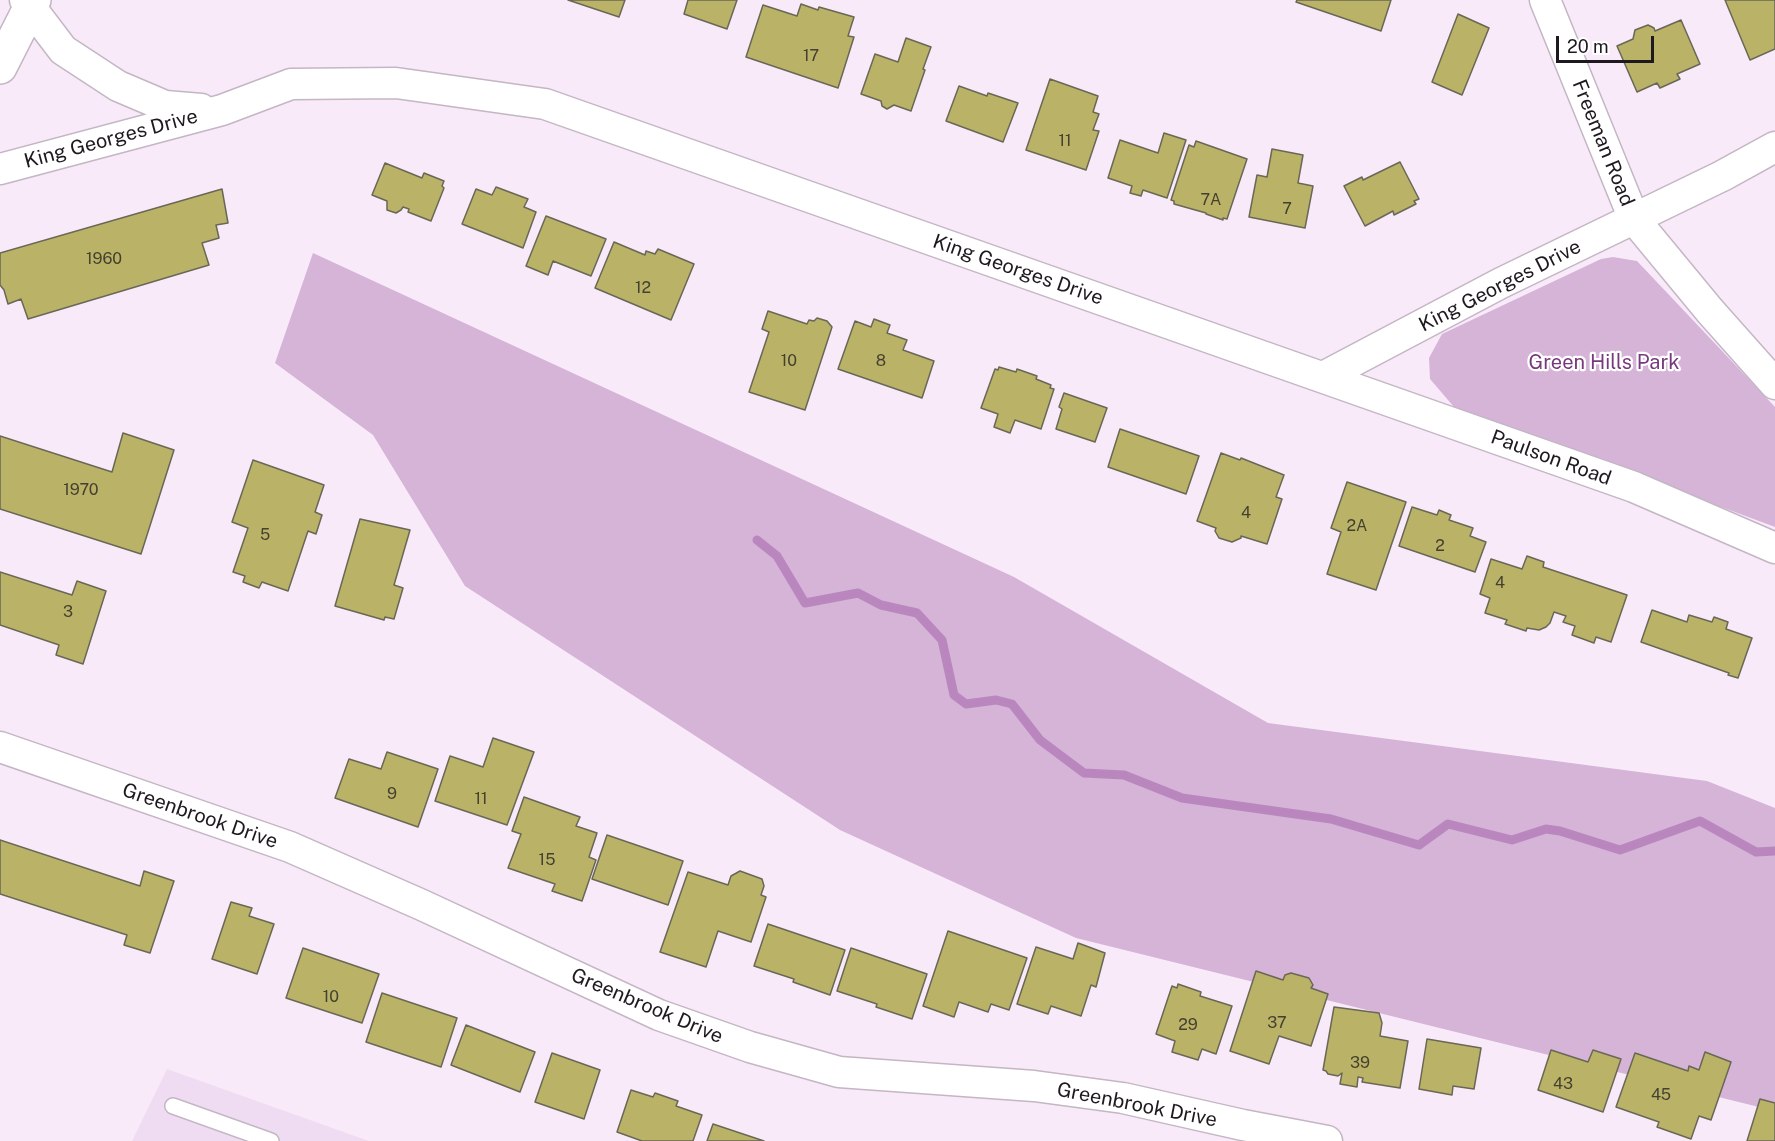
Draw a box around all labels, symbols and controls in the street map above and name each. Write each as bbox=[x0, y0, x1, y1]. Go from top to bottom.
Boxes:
scale bar bbox=[1559, 24, 1656, 62]
text: 20 m bbox=[1567, 36, 1609, 57]
house number: 17 bbox=[803, 46, 819, 66]
street label: Freeman Road bbox=[1567, 76, 1639, 210]
street label: King Georges Drive bbox=[22, 104, 200, 174]
house number: 11 bbox=[1058, 131, 1072, 151]
house number: 7A bbox=[1201, 190, 1221, 210]
house number: 7 bbox=[1282, 199, 1292, 219]
street label: King Georges Drive bbox=[930, 230, 1106, 310]
street label: King Georges Drive bbox=[1415, 235, 1585, 337]
house number: 1960 bbox=[86, 249, 122, 269]
house number: 12 bbox=[635, 278, 651, 298]
house number: 10 bbox=[781, 351, 797, 371]
house number: 8 bbox=[876, 351, 886, 371]
park label: Green Hills Park bbox=[1529, 351, 1679, 375]
street label: Paulson Road bbox=[1488, 425, 1614, 491]
house number: 1970 bbox=[63, 480, 99, 500]
house number: 4 bbox=[1241, 503, 1251, 523]
house number: 2A bbox=[1347, 516, 1367, 536]
house number: 5 bbox=[260, 525, 270, 545]
house number: 2 bbox=[1435, 536, 1445, 556]
house number: 4 bbox=[1495, 573, 1505, 593]
house number: 3 bbox=[63, 602, 73, 622]
street label: Greenbrook Drive bbox=[119, 778, 281, 854]
house number: 9 bbox=[387, 784, 397, 804]
house number: 11 bbox=[474, 789, 488, 809]
house number: 15 bbox=[539, 850, 555, 870]
street label: Greenbrook Drive bbox=[567, 963, 727, 1049]
house number: 10 bbox=[323, 987, 339, 1007]
house number: 37 bbox=[1267, 1013, 1287, 1033]
house number: 29 bbox=[1178, 1015, 1198, 1035]
house number: 39 bbox=[1350, 1053, 1370, 1073]
house number: 43 bbox=[1553, 1074, 1573, 1094]
street label: Greenbrook Drive bbox=[1055, 1078, 1219, 1132]
house number: 45 bbox=[1651, 1085, 1671, 1105]

